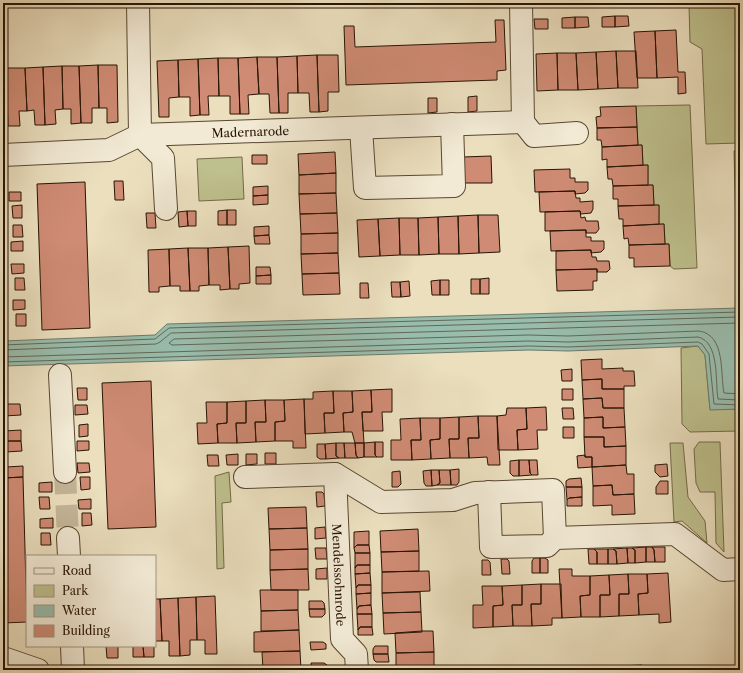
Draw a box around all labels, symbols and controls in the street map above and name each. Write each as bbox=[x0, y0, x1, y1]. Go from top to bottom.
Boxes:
street label: Madernarode bbox=[211, 122, 290, 140]
street label: Mendelssohnrode bbox=[330, 523, 349, 627]
legend bbox=[26, 555, 156, 647]
text: Road bbox=[62, 563, 92, 578]
text: Park bbox=[62, 583, 89, 598]
text: Water bbox=[61, 603, 96, 618]
text: Building bbox=[62, 623, 110, 638]

